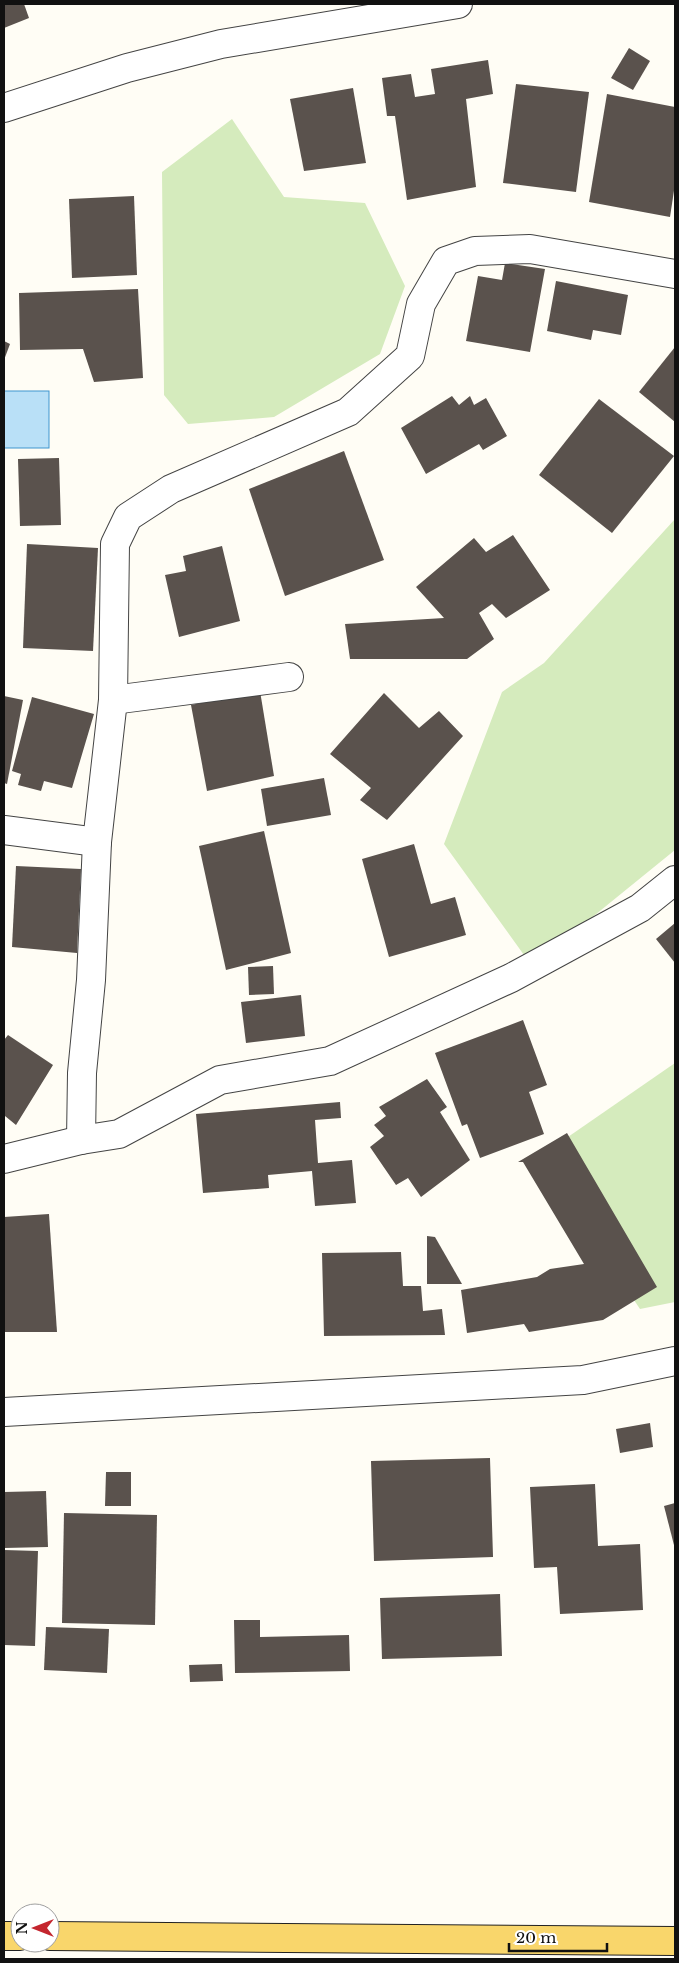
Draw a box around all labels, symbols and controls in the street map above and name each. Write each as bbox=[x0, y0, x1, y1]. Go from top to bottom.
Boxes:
north arrow bbox=[10, 1903, 60, 1953]
scale bar bbox=[509, 1920, 606, 1952]
text: N bbox=[13, 1921, 31, 1935]
text: 20 m bbox=[516, 1928, 556, 1947]

